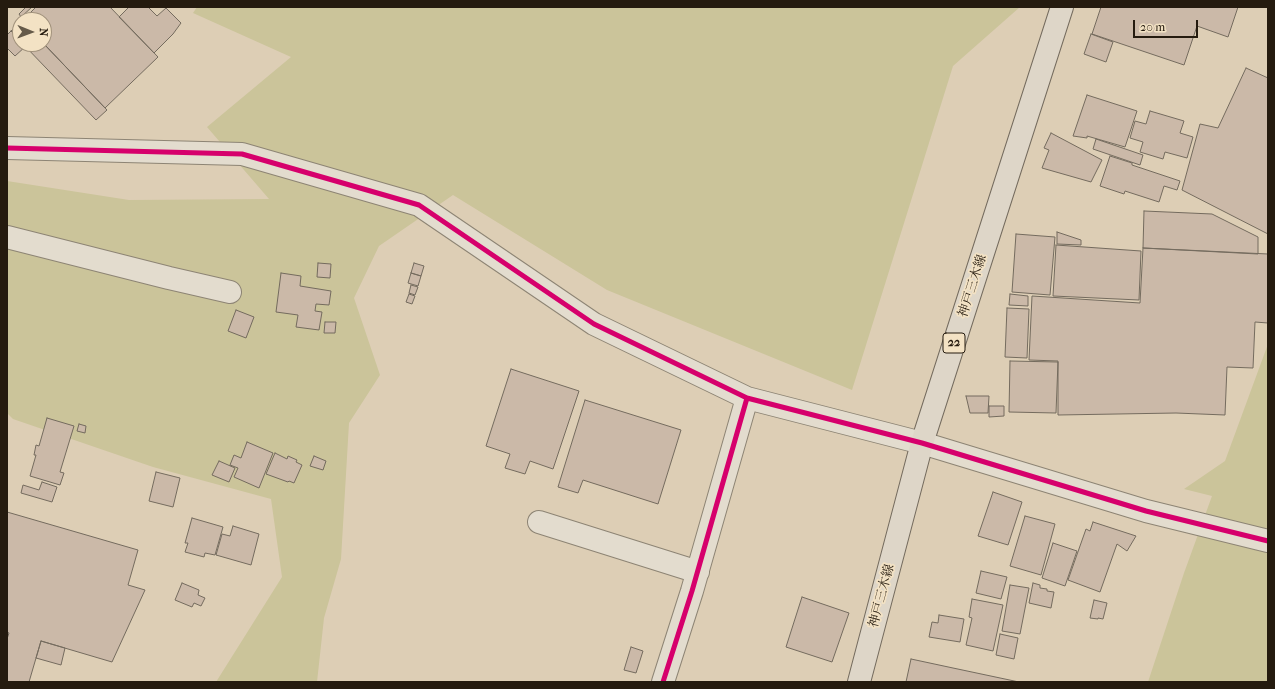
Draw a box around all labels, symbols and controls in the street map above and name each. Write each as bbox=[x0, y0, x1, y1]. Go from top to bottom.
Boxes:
north arrow bbox=[12, 12, 52, 52]
scale bar bbox=[1135, 12, 1200, 38]
text: 20 m bbox=[1140, 20, 1165, 34]
text: N bbox=[37, 28, 50, 36]
street label: 神戸三木線 bbox=[956, 253, 990, 319]
road number: 22 bbox=[943, 333, 965, 353]
street label: 神戸三木線 bbox=[866, 563, 898, 629]

